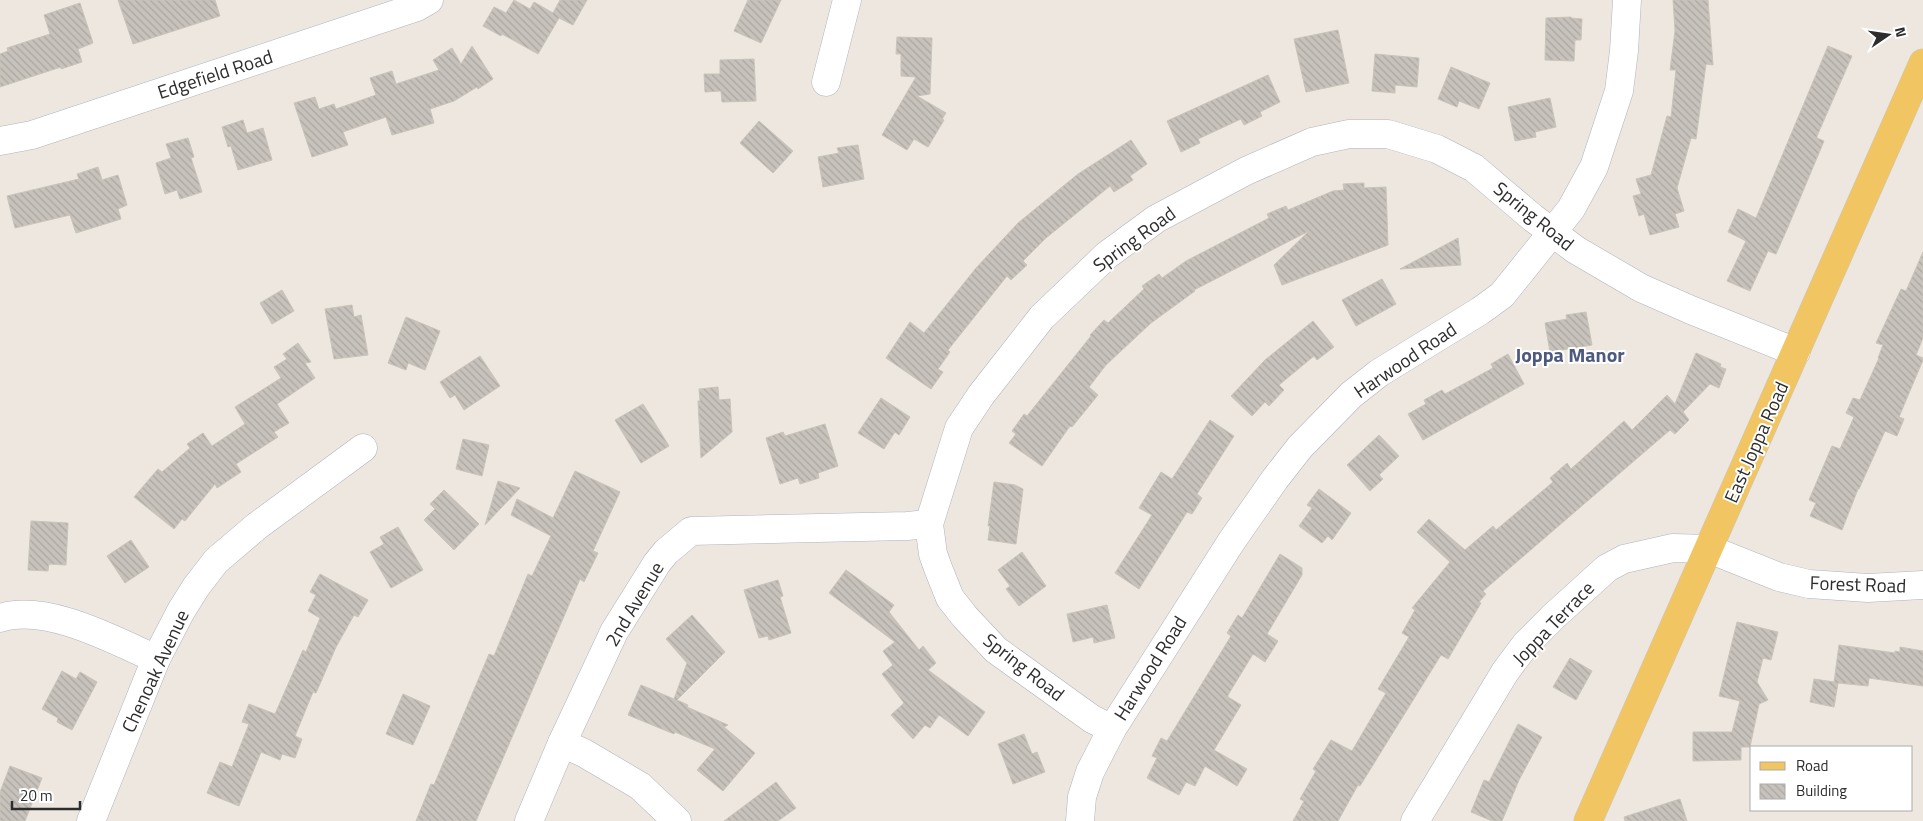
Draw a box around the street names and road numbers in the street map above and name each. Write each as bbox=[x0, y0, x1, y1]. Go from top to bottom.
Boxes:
street label: Edgefield Road bbox=[154, 41, 276, 106]
street label: Spring Road bbox=[1488, 174, 1581, 257]
street label: Spring Road bbox=[1086, 199, 1181, 279]
street label: Harwood Road bbox=[1347, 314, 1462, 405]
street label: East Joppa Road bbox=[1716, 377, 1795, 507]
street label: 2nd Avenue bbox=[597, 556, 670, 652]
street label: Forest Road bbox=[1809, 567, 1907, 600]
street label: Joppa Terrace bbox=[1505, 574, 1600, 671]
street label: Chenoak Avenue bbox=[113, 605, 196, 737]
street label: Harwood Road bbox=[1106, 610, 1193, 726]
street label: Spring Road bbox=[977, 626, 1071, 708]

